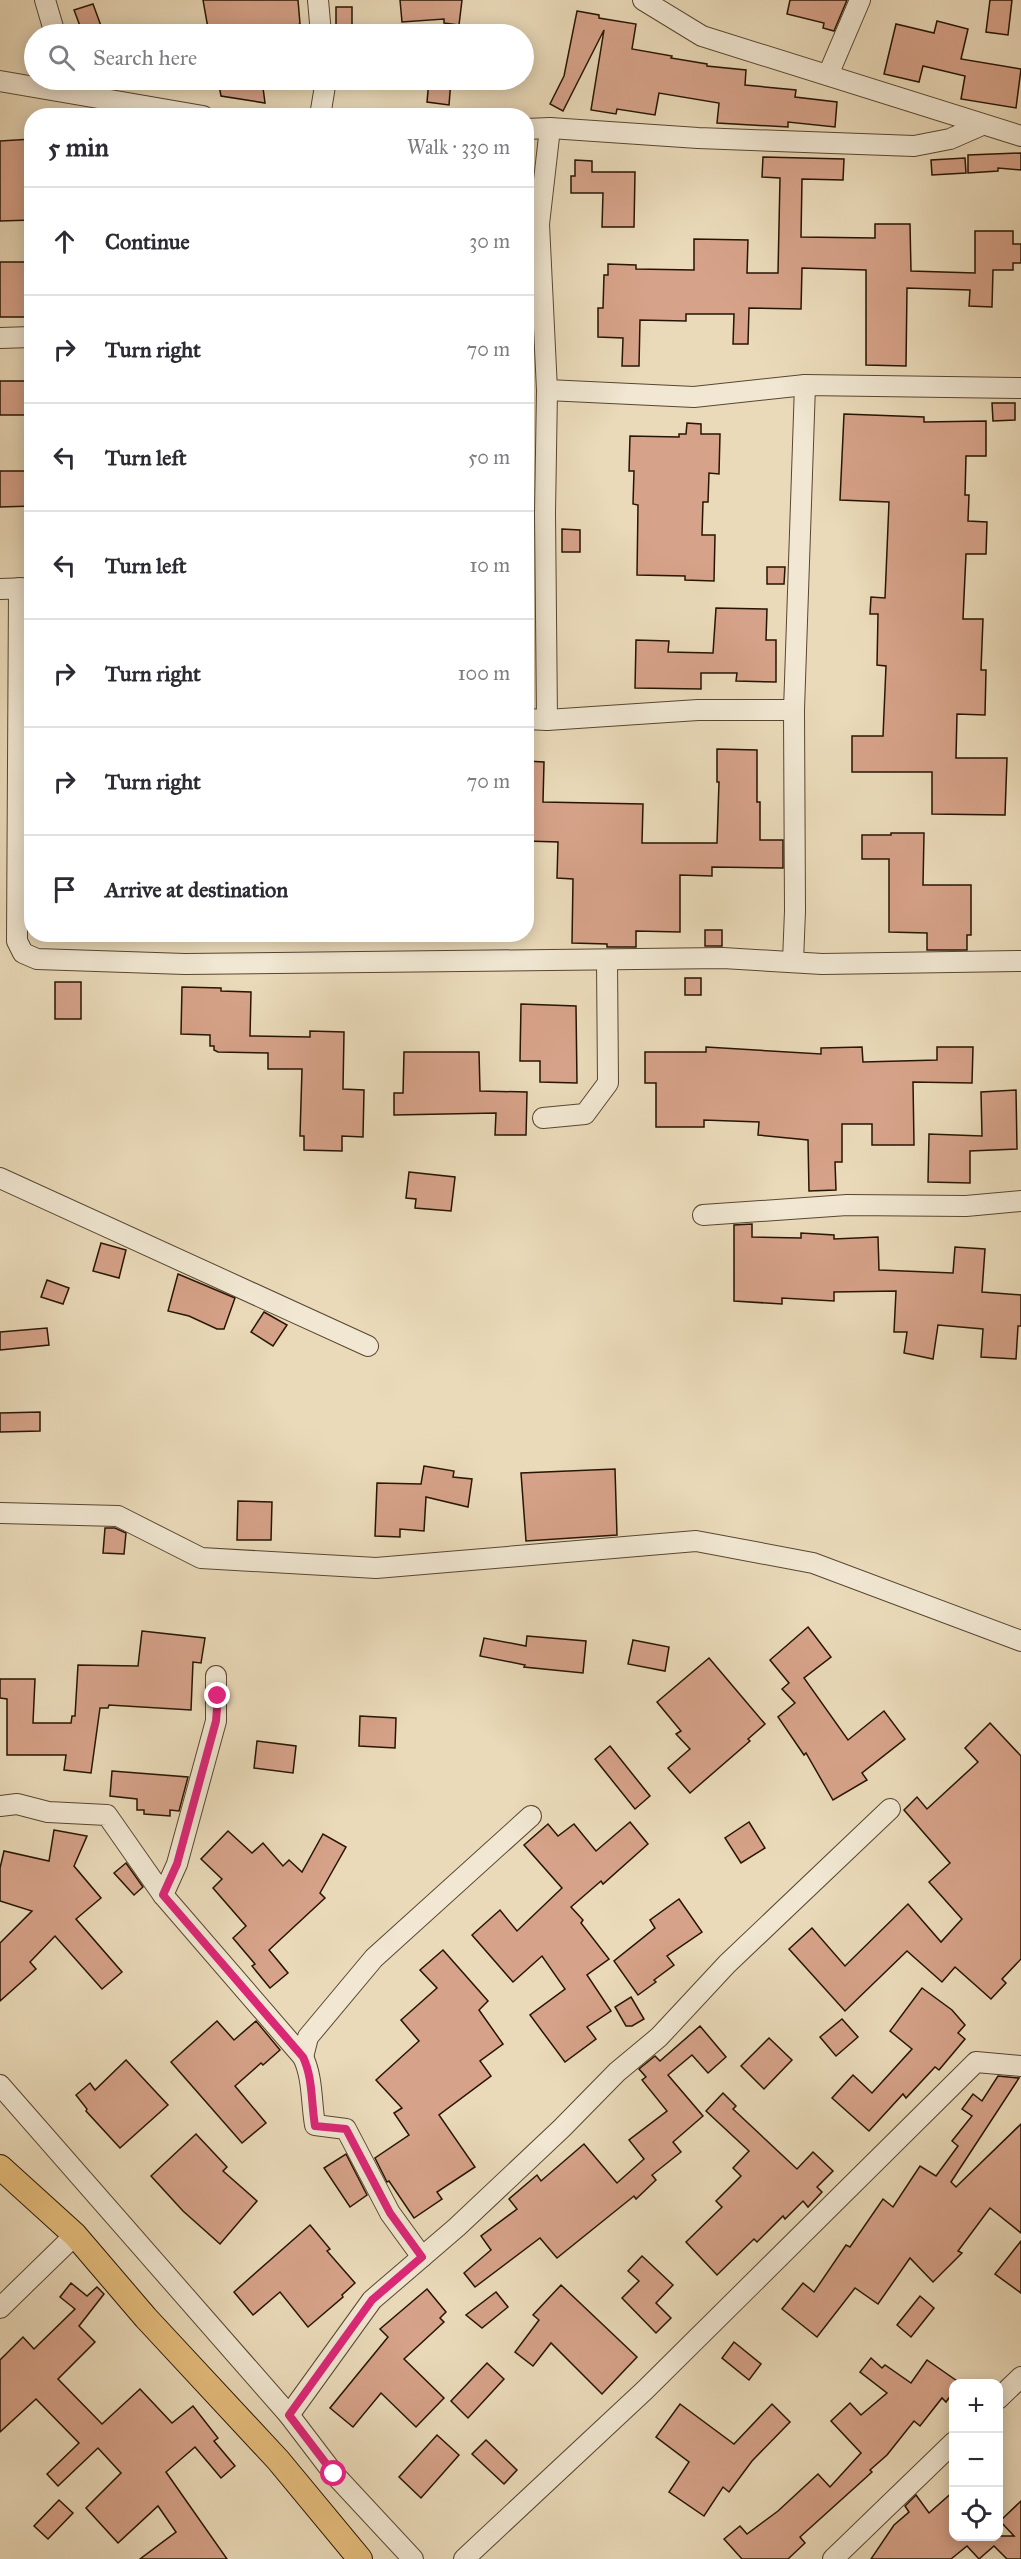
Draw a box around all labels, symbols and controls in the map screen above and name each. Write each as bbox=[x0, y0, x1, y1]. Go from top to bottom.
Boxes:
search box bbox=[24, 24, 534, 90]
icon: search bbox=[45, 41, 78, 74]
text: Search here bbox=[93, 44, 197, 71]
text: 5 min bbox=[48, 131, 109, 163]
text: Walk · 330 m bbox=[407, 135, 510, 159]
icon: ahead bbox=[48, 225, 81, 258]
text: Continue bbox=[105, 228, 190, 255]
text: 30 m bbox=[469, 229, 510, 253]
icon: right bbox=[48, 333, 81, 366]
text: Turn right bbox=[105, 336, 201, 363]
text: 70 m bbox=[467, 337, 510, 361]
icon: left bbox=[48, 441, 81, 474]
text: Turn left bbox=[105, 444, 187, 471]
text: 50 m bbox=[468, 445, 510, 469]
icon: left bbox=[48, 549, 81, 582]
text: Turn left bbox=[105, 552, 187, 579]
text: 10 m bbox=[469, 553, 510, 577]
icon: right bbox=[48, 657, 81, 690]
text: Turn right bbox=[105, 660, 201, 687]
text: 100 m bbox=[458, 661, 510, 685]
icon: right bbox=[48, 765, 81, 798]
text: Turn right bbox=[105, 768, 201, 795]
text: 70 m bbox=[467, 769, 510, 793]
icon: arrive bbox=[48, 873, 81, 906]
text: Arrive at destination bbox=[105, 876, 288, 903]
route end bbox=[204, 1682, 230, 1708]
map controls bbox=[949, 2379, 1003, 2541]
button: + bbox=[949, 2379, 1003, 2433]
button: − bbox=[949, 2433, 1003, 2487]
route start bbox=[320, 2460, 346, 2486]
button: locate bbox=[949, 2487, 1003, 2541]

